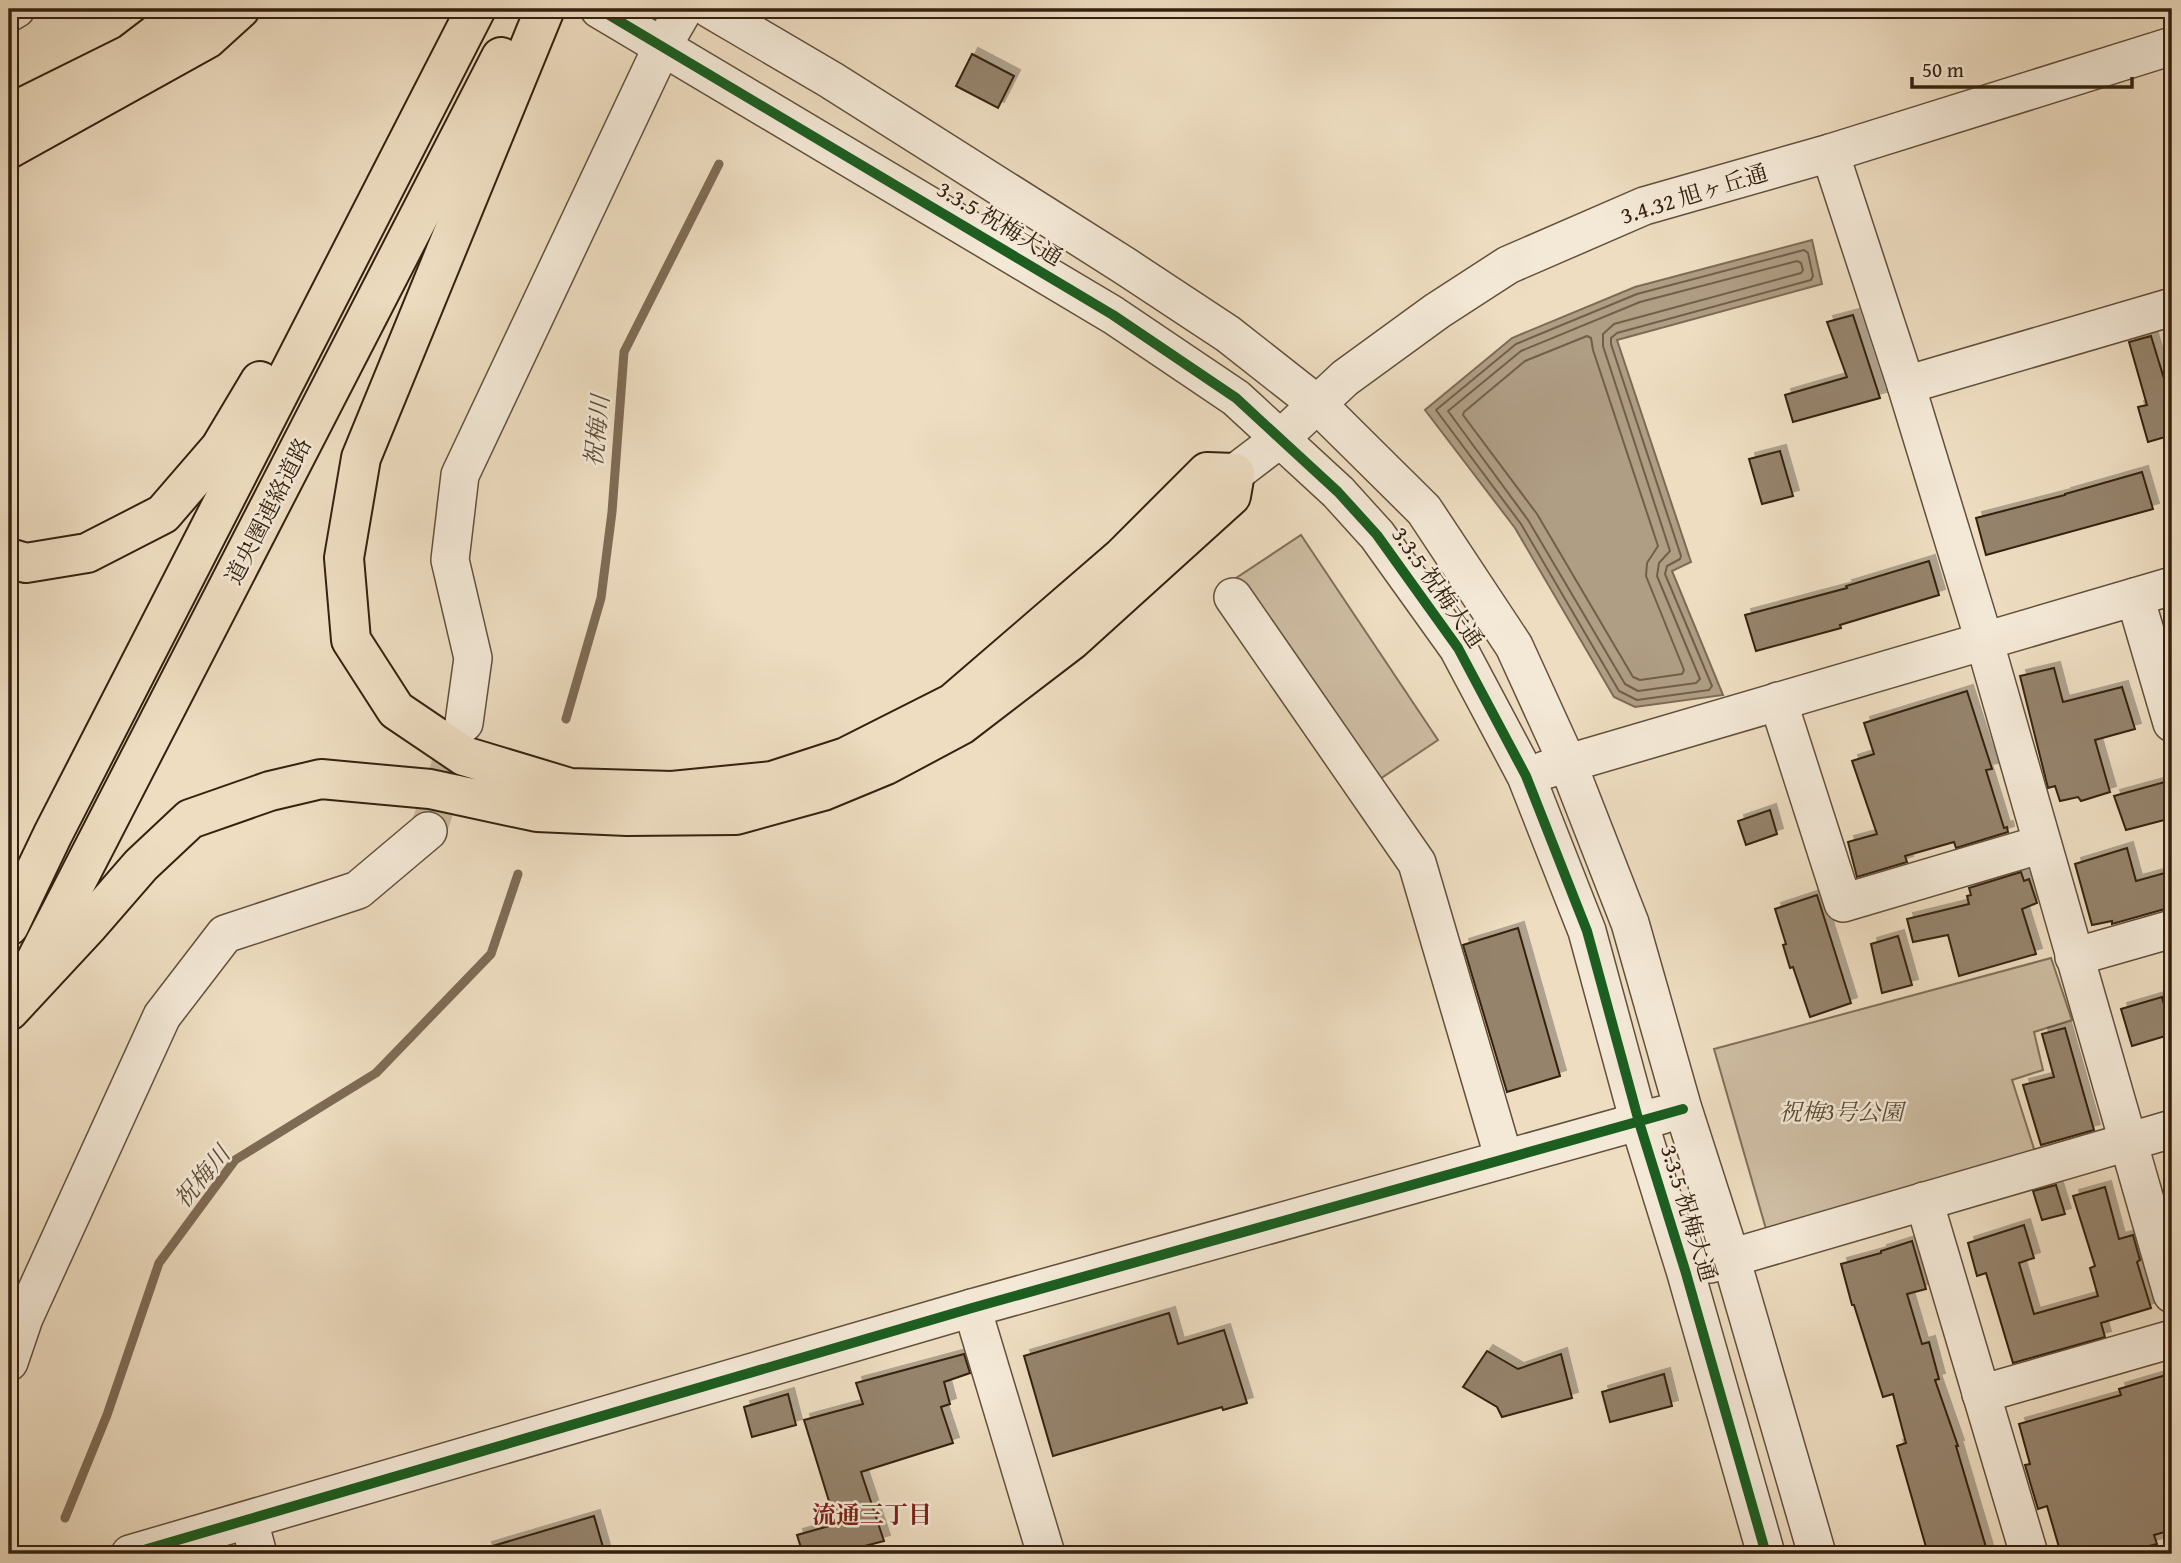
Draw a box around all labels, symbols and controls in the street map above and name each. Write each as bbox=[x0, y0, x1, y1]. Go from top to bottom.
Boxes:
scale bar bbox=[1912, 46, 2132, 90]
text: 50 m bbox=[1922, 54, 1964, 85]
street label: 3.4.32 旭ヶ丘通 bbox=[1616, 155, 1772, 232]
street label: 3.3.5 祝梅大通 bbox=[931, 172, 1069, 273]
water label: 祝梅川 bbox=[575, 390, 618, 469]
street label: 道央圏連絡道路 bbox=[216, 432, 319, 590]
street label: 3.3.5 祝梅大通 bbox=[1384, 519, 1492, 654]
park label: 祝梅3号公園 bbox=[1779, 1095, 1907, 1128]
water label: 祝梅川 bbox=[165, 1136, 240, 1216]
street label: 3.3.5 祝梅大通 bbox=[1653, 1140, 1726, 1285]
district label: 流通三丁目 bbox=[812, 1497, 932, 1532]

